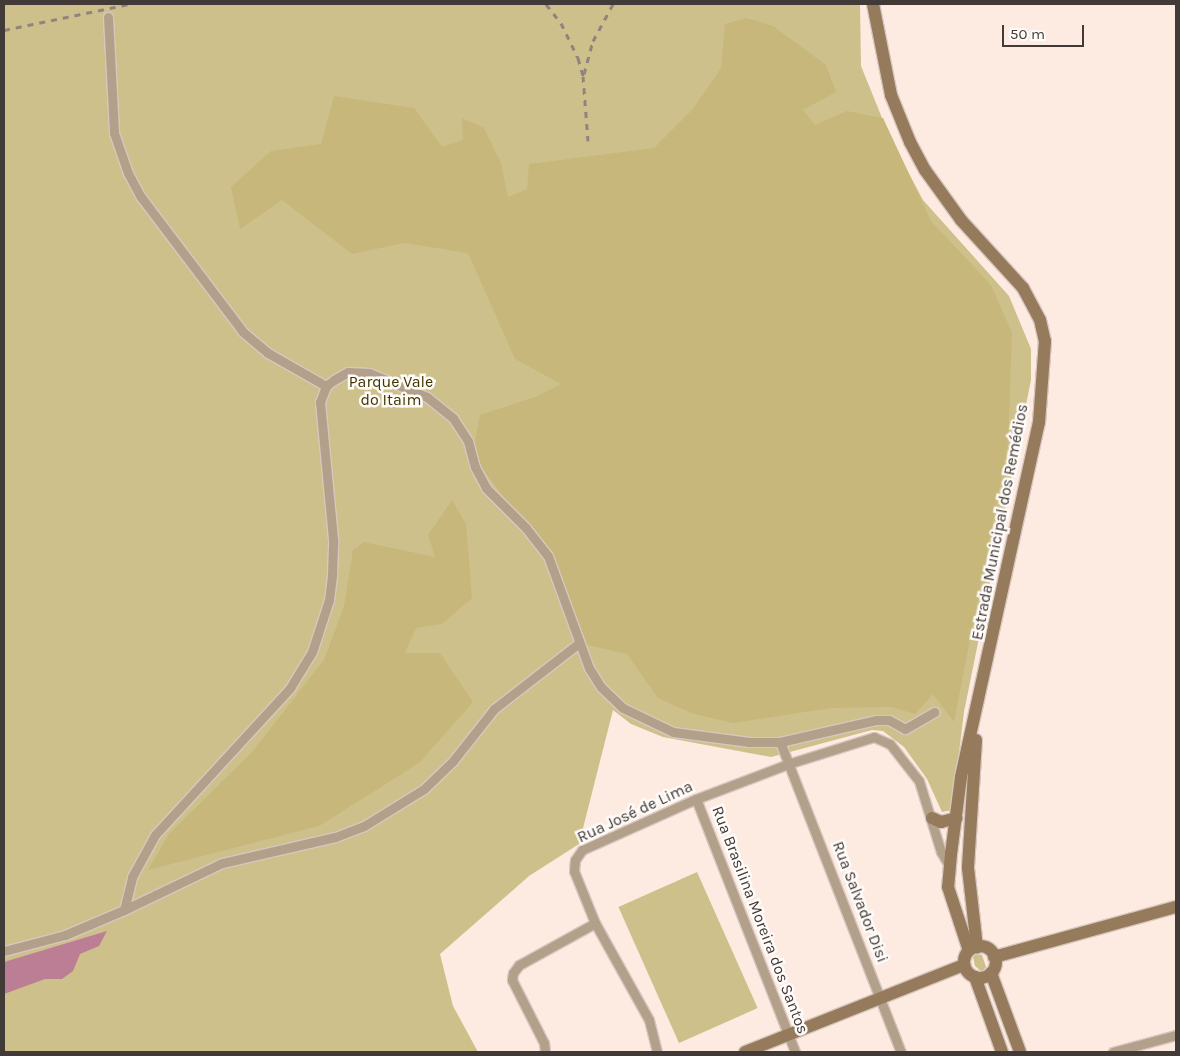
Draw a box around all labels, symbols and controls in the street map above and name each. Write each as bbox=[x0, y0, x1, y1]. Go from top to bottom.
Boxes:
scale bar bbox=[1005, 15, 1088, 47]
text: 50 m bbox=[1010, 25, 1045, 43]
park label: Parque Vale do Itaim bbox=[349, 372, 433, 410]
street label: Estrada Municipal dos Remédios bbox=[968, 402, 1032, 642]
street label: Rua José de Lima bbox=[574, 777, 696, 847]
street label: Rua Brasilina Moreira dos Santos bbox=[708, 803, 812, 1037]
street label: Rua Salvador Disi bbox=[828, 839, 892, 965]

